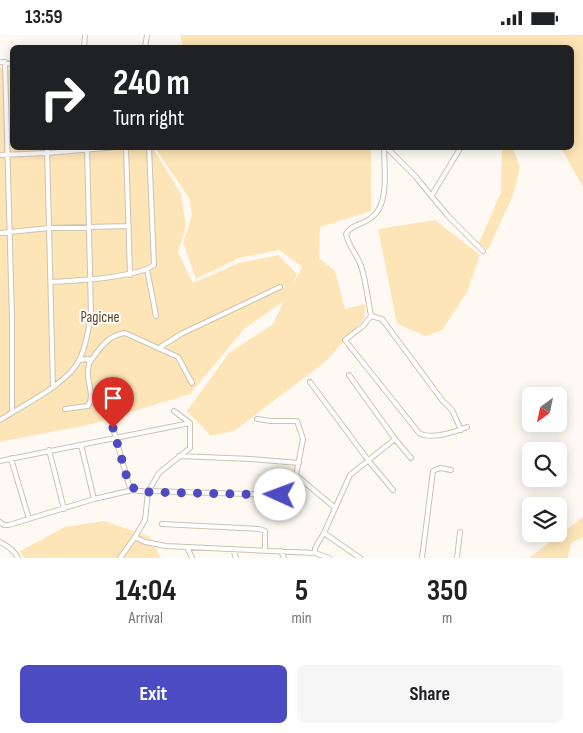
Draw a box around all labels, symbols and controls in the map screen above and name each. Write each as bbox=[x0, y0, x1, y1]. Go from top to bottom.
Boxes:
text: 13:59 bbox=[25, 6, 63, 29]
text: 240 m bbox=[113, 62, 190, 105]
icon: right bbox=[30, 65, 95, 130]
text: Turn right bbox=[113, 105, 184, 132]
park label: Радісне bbox=[80, 308, 120, 327]
pin bbox=[92, 377, 134, 428]
icon: arrive bbox=[99, 384, 127, 412]
north arrow bbox=[522, 387, 568, 433]
map controls bbox=[522, 387, 567, 542]
button: search bbox=[522, 442, 567, 487]
position arrow bbox=[253, 468, 305, 520]
button: layers bbox=[522, 497, 567, 542]
text: 14:04 bbox=[115, 573, 176, 609]
text: 5 bbox=[295, 573, 308, 609]
text: 350 bbox=[427, 573, 468, 609]
text: Arrival bbox=[129, 609, 163, 628]
text: min bbox=[291, 609, 312, 628]
text: m bbox=[442, 609, 452, 628]
button: Exit bbox=[20, 665, 287, 723]
button: Share bbox=[297, 665, 563, 723]

